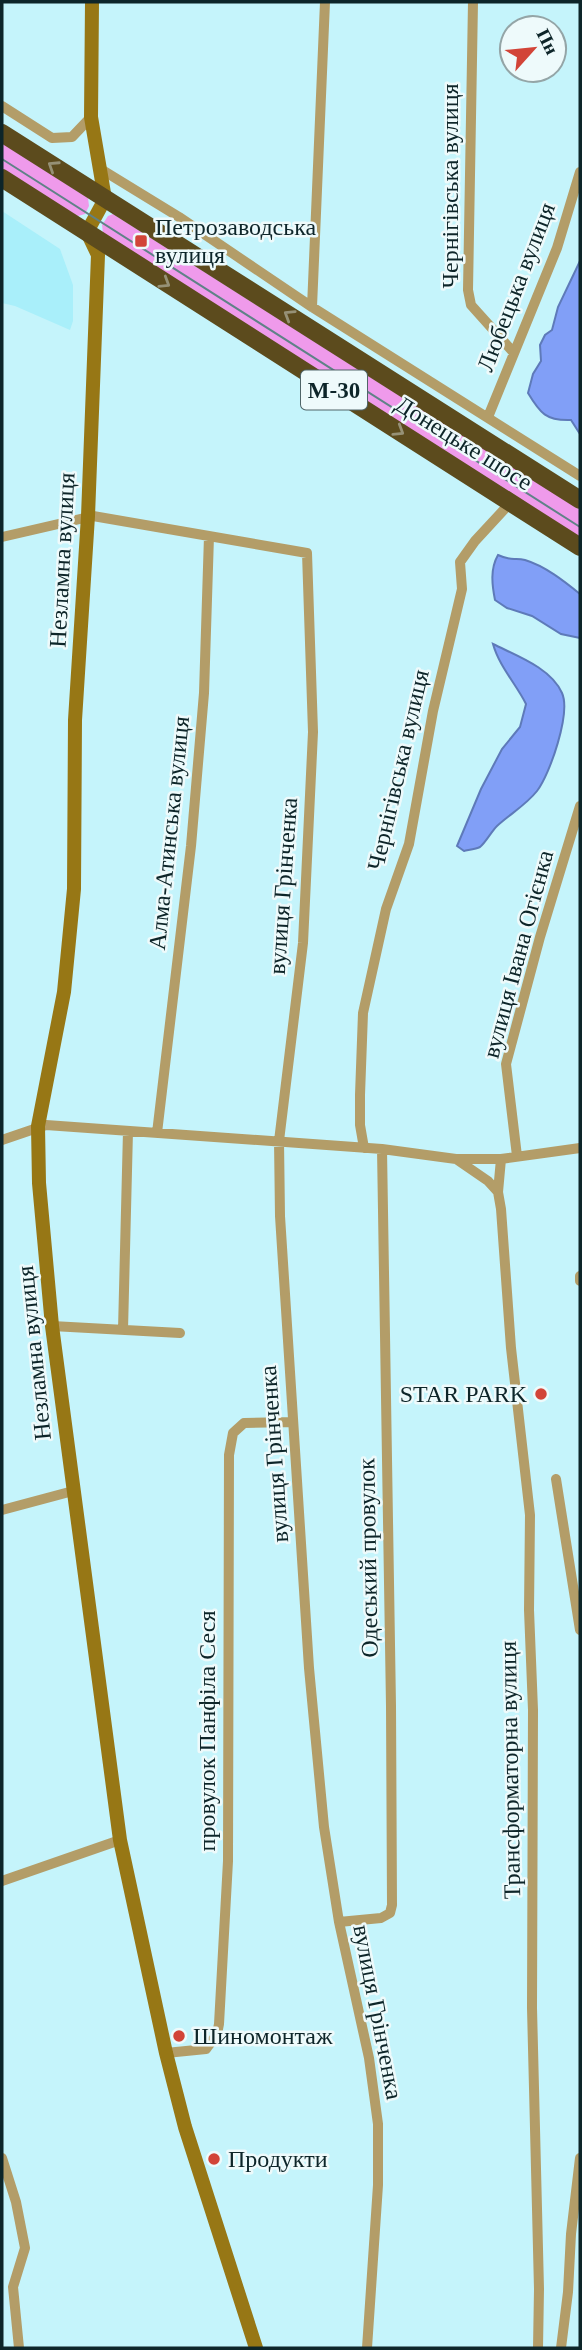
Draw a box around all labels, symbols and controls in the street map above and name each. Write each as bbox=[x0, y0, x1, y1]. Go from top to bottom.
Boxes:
north arrow bbox=[498, 14, 568, 84]
text: Пн bbox=[533, 25, 563, 58]
street label: Чернігівська вулиця bbox=[437, 83, 463, 289]
one-way arrow bbox=[48, 161, 61, 174]
street label: Любецька вулиця bbox=[472, 199, 560, 375]
place label: Петрозаводська вулиця bbox=[155, 214, 316, 268]
marker: Петрозаводська вулиця bbox=[133, 233, 149, 249]
one-way arrow bbox=[157, 274, 170, 287]
one-way arrow bbox=[283, 311, 296, 324]
road number: М-30 bbox=[301, 370, 367, 410]
street label: Донецьке шосе bbox=[391, 391, 537, 495]
one-way arrow bbox=[391, 423, 404, 436]
street label: Незламна вулиця bbox=[44, 472, 80, 648]
street label: Чернігівська вулиця bbox=[362, 667, 434, 873]
street label: Алма-Атинська вулиця bbox=[144, 715, 194, 951]
street label: вулиця Грінченка bbox=[264, 796, 302, 975]
street label: вулиця Івана Огієнка bbox=[478, 847, 558, 1061]
street label: Незламна вулиця bbox=[12, 1265, 56, 1441]
street label: вулиця Грінченка bbox=[255, 1364, 293, 1543]
place label: STAR PARK bbox=[400, 1381, 528, 1407]
marker: STAR PARK bbox=[533, 1386, 549, 1402]
street label: Одеський провулок bbox=[353, 1458, 383, 1658]
street label: провулок Панфіла Сеся bbox=[194, 1611, 220, 1851]
street label: Трансформаторна вулиця bbox=[495, 1641, 525, 1899]
street label: вулиця Грінченка bbox=[348, 1922, 408, 2102]
place label: Шиномонтаж bbox=[193, 2023, 333, 2049]
marker: Шиномонтаж bbox=[171, 2028, 187, 2044]
place label: Продукти bbox=[228, 2146, 328, 2172]
marker: Продукти bbox=[206, 2151, 222, 2167]

